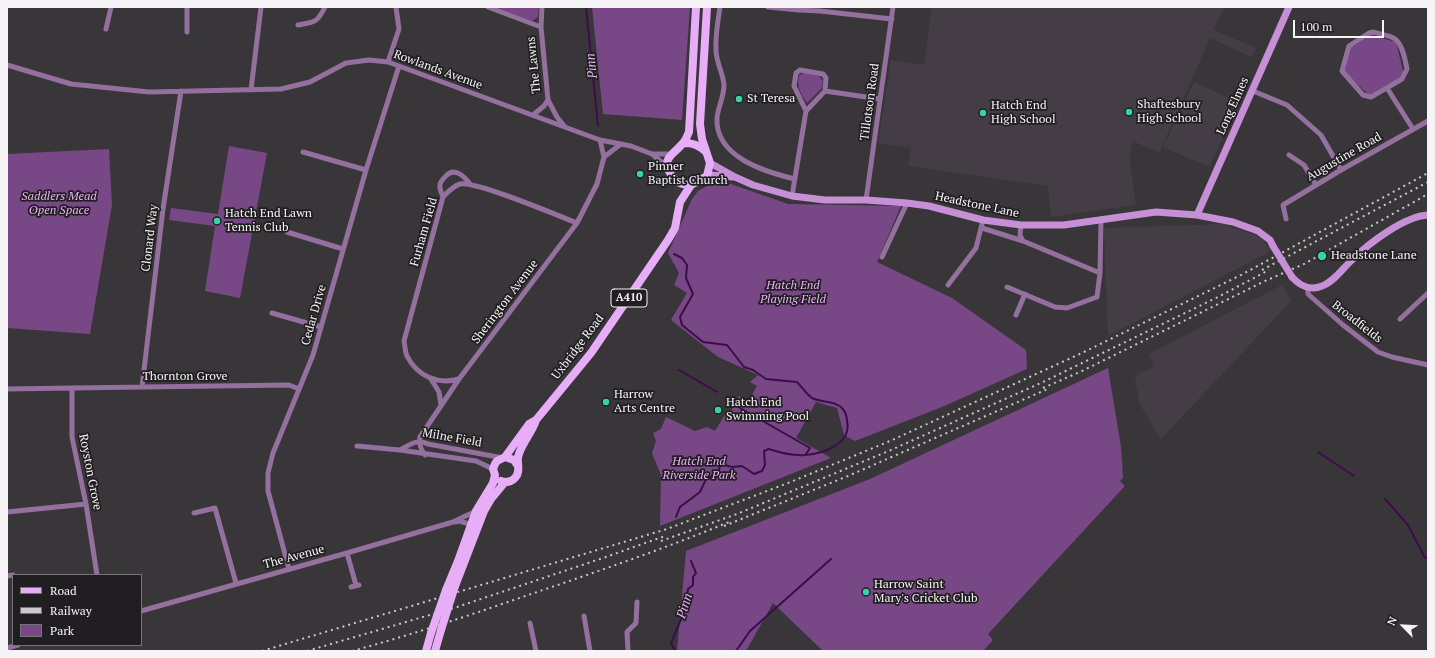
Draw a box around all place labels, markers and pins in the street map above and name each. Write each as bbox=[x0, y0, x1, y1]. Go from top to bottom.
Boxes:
place label: St Teresa bbox=[747, 92, 795, 106]
marker: St Teresa bbox=[734, 94, 744, 104]
place label: Shaftesbury High School bbox=[1137, 98, 1202, 126]
place label: Hatch End High School bbox=[991, 99, 1056, 127]
marker: Shaftesbury High School bbox=[1124, 107, 1134, 117]
marker: Hatch End High School bbox=[978, 108, 988, 118]
place label: Pinner Baptist Church bbox=[648, 160, 728, 188]
marker: Pinner Baptist Church bbox=[635, 169, 645, 179]
place label: Hatch End Lawn Tennis Club bbox=[225, 207, 312, 235]
marker: Hatch End Lawn Tennis Club bbox=[212, 216, 222, 226]
place label: Headstone Lane bbox=[1331, 249, 1417, 263]
marker: Headstone Lane bbox=[1316, 250, 1328, 262]
place label: Harrow Arts Centre bbox=[614, 388, 675, 416]
place label: Hatch End Swimming Pool bbox=[726, 396, 809, 424]
marker: Harrow Arts Centre bbox=[601, 397, 611, 407]
marker: Hatch End Swimming Pool bbox=[713, 405, 723, 415]
place label: Harrow Saint Mary's Cricket Club bbox=[874, 578, 978, 606]
marker: Harrow Saint Mary's Cricket Club bbox=[861, 587, 871, 597]

